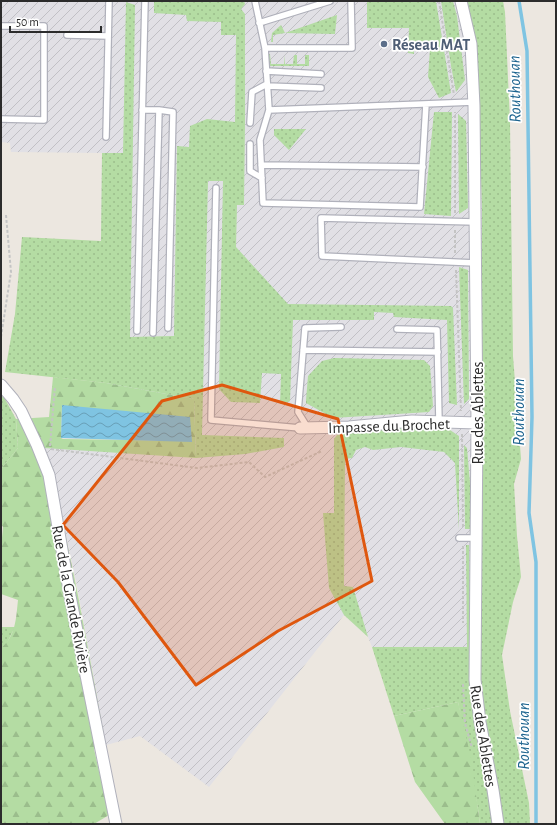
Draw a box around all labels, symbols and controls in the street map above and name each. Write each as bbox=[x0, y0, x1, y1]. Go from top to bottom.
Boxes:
scale bar bbox=[10, 8, 101, 34]
text: 50 m bbox=[16, 16, 39, 28]
place label: Réseau MAT bbox=[392, 37, 470, 53]
marker: Réseau MAT bbox=[379, 39, 389, 49]
water label: Routhouan bbox=[505, 55, 524, 123]
street label: Rue des Ablettes bbox=[470, 361, 486, 465]
water label: Routhouan bbox=[510, 378, 527, 446]
street label: Impasse du Brochet bbox=[328, 416, 450, 436]
street label: Rue de la Grande Rivière bbox=[49, 524, 93, 675]
street label: Rue des Ablettes bbox=[467, 684, 499, 788]
water label: Routhouan bbox=[515, 702, 532, 770]

